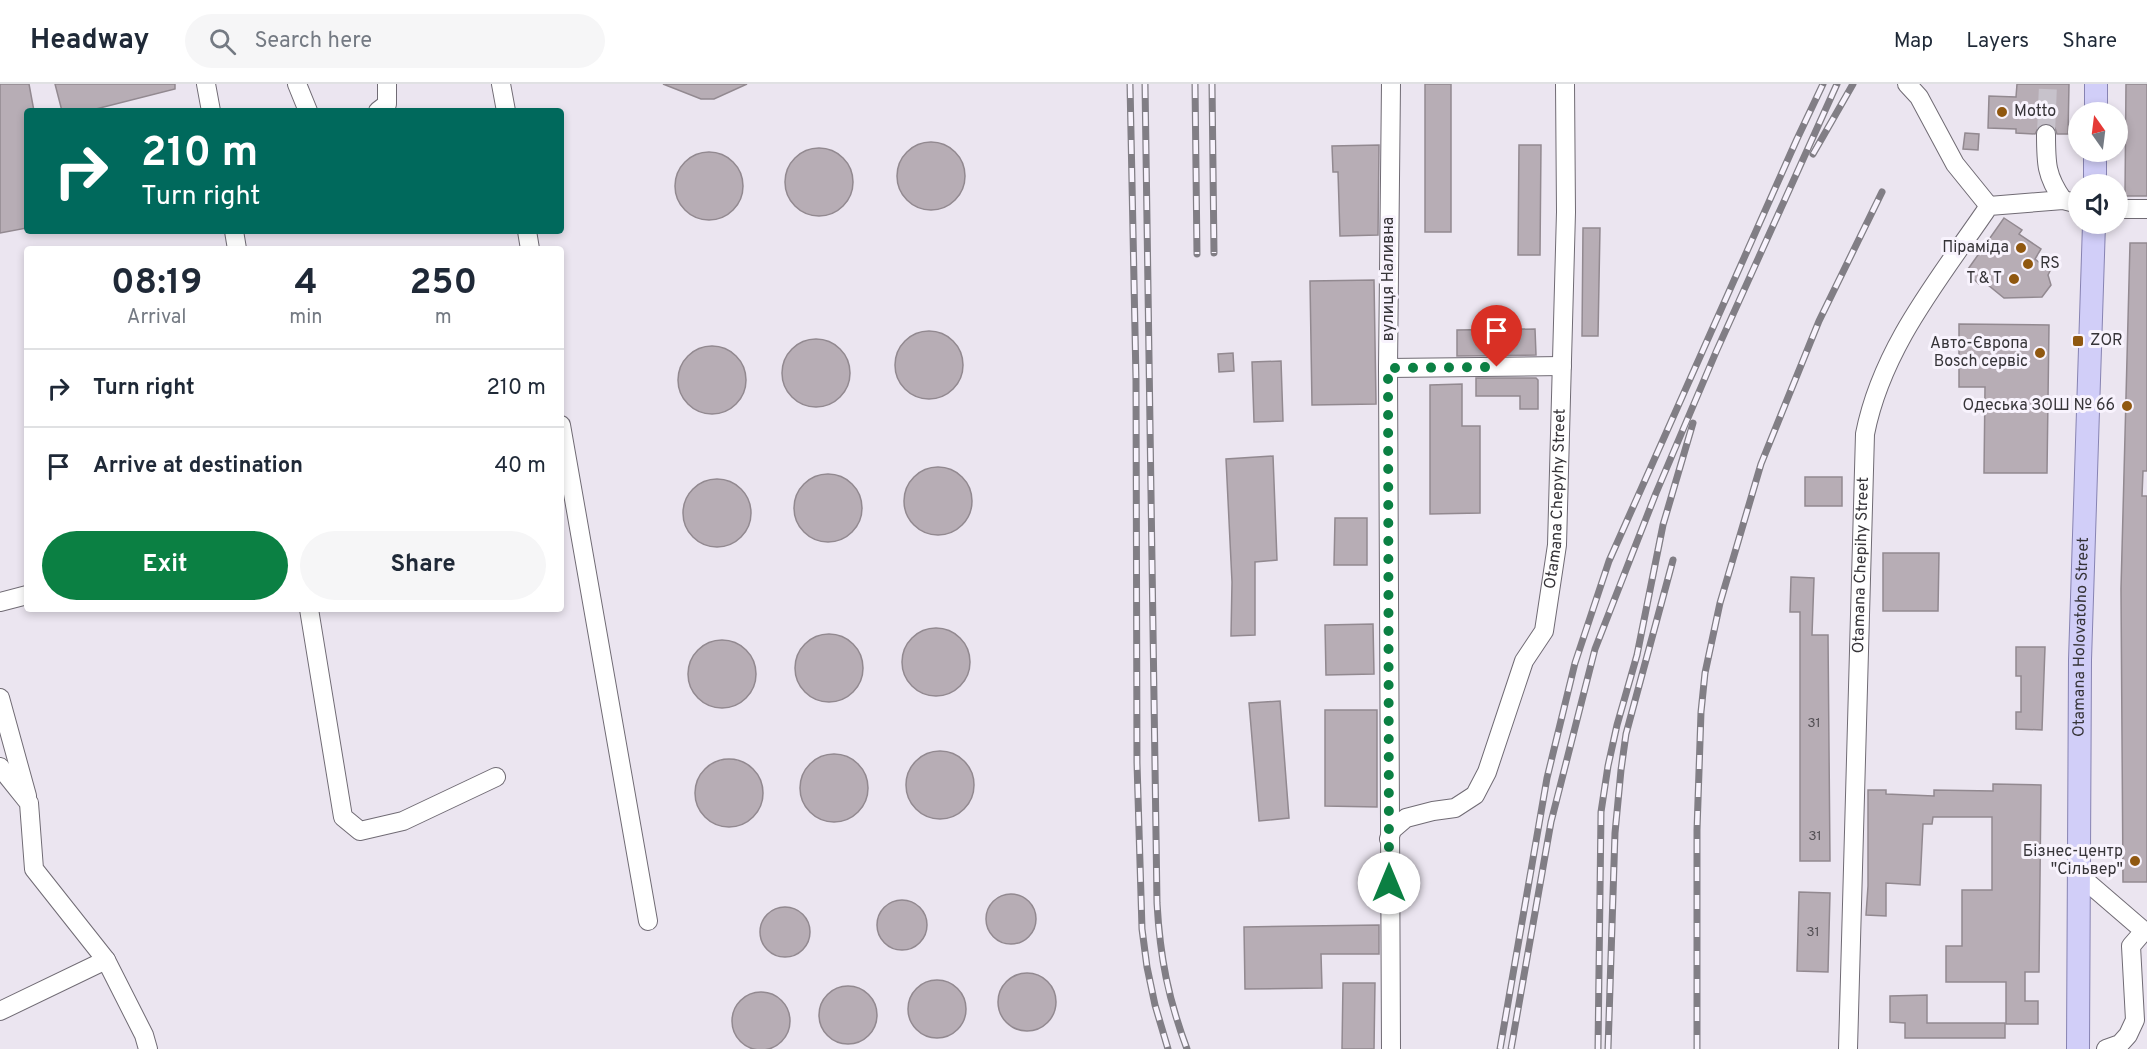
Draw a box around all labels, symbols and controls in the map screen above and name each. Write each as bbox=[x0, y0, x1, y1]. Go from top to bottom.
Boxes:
search box bbox=[185, 14, 605, 68]
text: Headway bbox=[30, 23, 149, 59]
icon: search bbox=[206, 25, 239, 58]
text: Search here bbox=[254, 28, 372, 55]
text: Map bbox=[1894, 28, 1933, 55]
text: Layers bbox=[1966, 28, 2029, 55]
text: Share bbox=[2062, 28, 2117, 55]
place label: Motto bbox=[2014, 102, 2056, 122]
north arrow bbox=[2068, 102, 2128, 162]
map controls bbox=[2068, 102, 2128, 234]
marker: Motto bbox=[1995, 105, 2009, 119]
text: 210 m bbox=[141, 128, 258, 181]
icon: right bbox=[42, 132, 120, 210]
button: sound bbox=[2068, 174, 2128, 234]
text: Turn right bbox=[141, 180, 260, 214]
street label: вулиця Наливна bbox=[1379, 217, 1399, 341]
place label: Піраміда bbox=[1942, 238, 2009, 258]
marker: Піраміда bbox=[2014, 241, 2028, 255]
place label: RS bbox=[2040, 254, 2060, 274]
marker: RS bbox=[2021, 257, 2035, 271]
text: 08:19 bbox=[111, 261, 202, 307]
text: 4 bbox=[294, 261, 318, 307]
text: 250 bbox=[410, 261, 477, 307]
place label: T & T bbox=[1966, 269, 2002, 289]
marker: T & T bbox=[2007, 272, 2021, 286]
text: Arrival bbox=[127, 305, 186, 331]
text: min bbox=[289, 305, 323, 331]
text: m bbox=[435, 305, 452, 331]
pin bbox=[1471, 305, 1522, 367]
icon: arrive bbox=[1480, 314, 1513, 347]
place label: ZOR bbox=[2090, 331, 2123, 351]
place label: Авто-Європа Bosch сервіс bbox=[1930, 334, 2028, 372]
marker: ZOR bbox=[2071, 334, 2085, 348]
marker: Авто-Європа Bosch сервіс bbox=[2033, 346, 2047, 360]
icon: right bbox=[42, 372, 75, 405]
text: Turn right bbox=[93, 375, 195, 402]
text: 210 m bbox=[486, 375, 546, 402]
place label: Одеська ЗОШ № 66 bbox=[1963, 396, 2115, 416]
marker: Одеська ЗОШ № 66 bbox=[2120, 399, 2134, 413]
street label: Otamana Chepyhy Street bbox=[1540, 408, 1571, 590]
icon: arrive bbox=[42, 450, 75, 483]
text: Arrive at destination bbox=[93, 453, 303, 480]
text: 40 m bbox=[494, 453, 546, 480]
street label: Otamana Chepihy Street bbox=[1849, 477, 1874, 654]
button: Exit bbox=[42, 531, 288, 600]
button: Share bbox=[300, 531, 546, 600]
street label: Otamana Holovatoho Street bbox=[2070, 537, 2094, 737]
house number: 31 bbox=[1807, 715, 1821, 732]
house number: 31 bbox=[1808, 828, 1822, 845]
place label: Бізнес-центр "Сільвер" bbox=[2023, 842, 2123, 880]
position arrow bbox=[1357, 851, 1421, 915]
marker: Бізнес-центр "Сільвер" bbox=[2128, 854, 2142, 868]
house number: 31 bbox=[1806, 924, 1820, 941]

